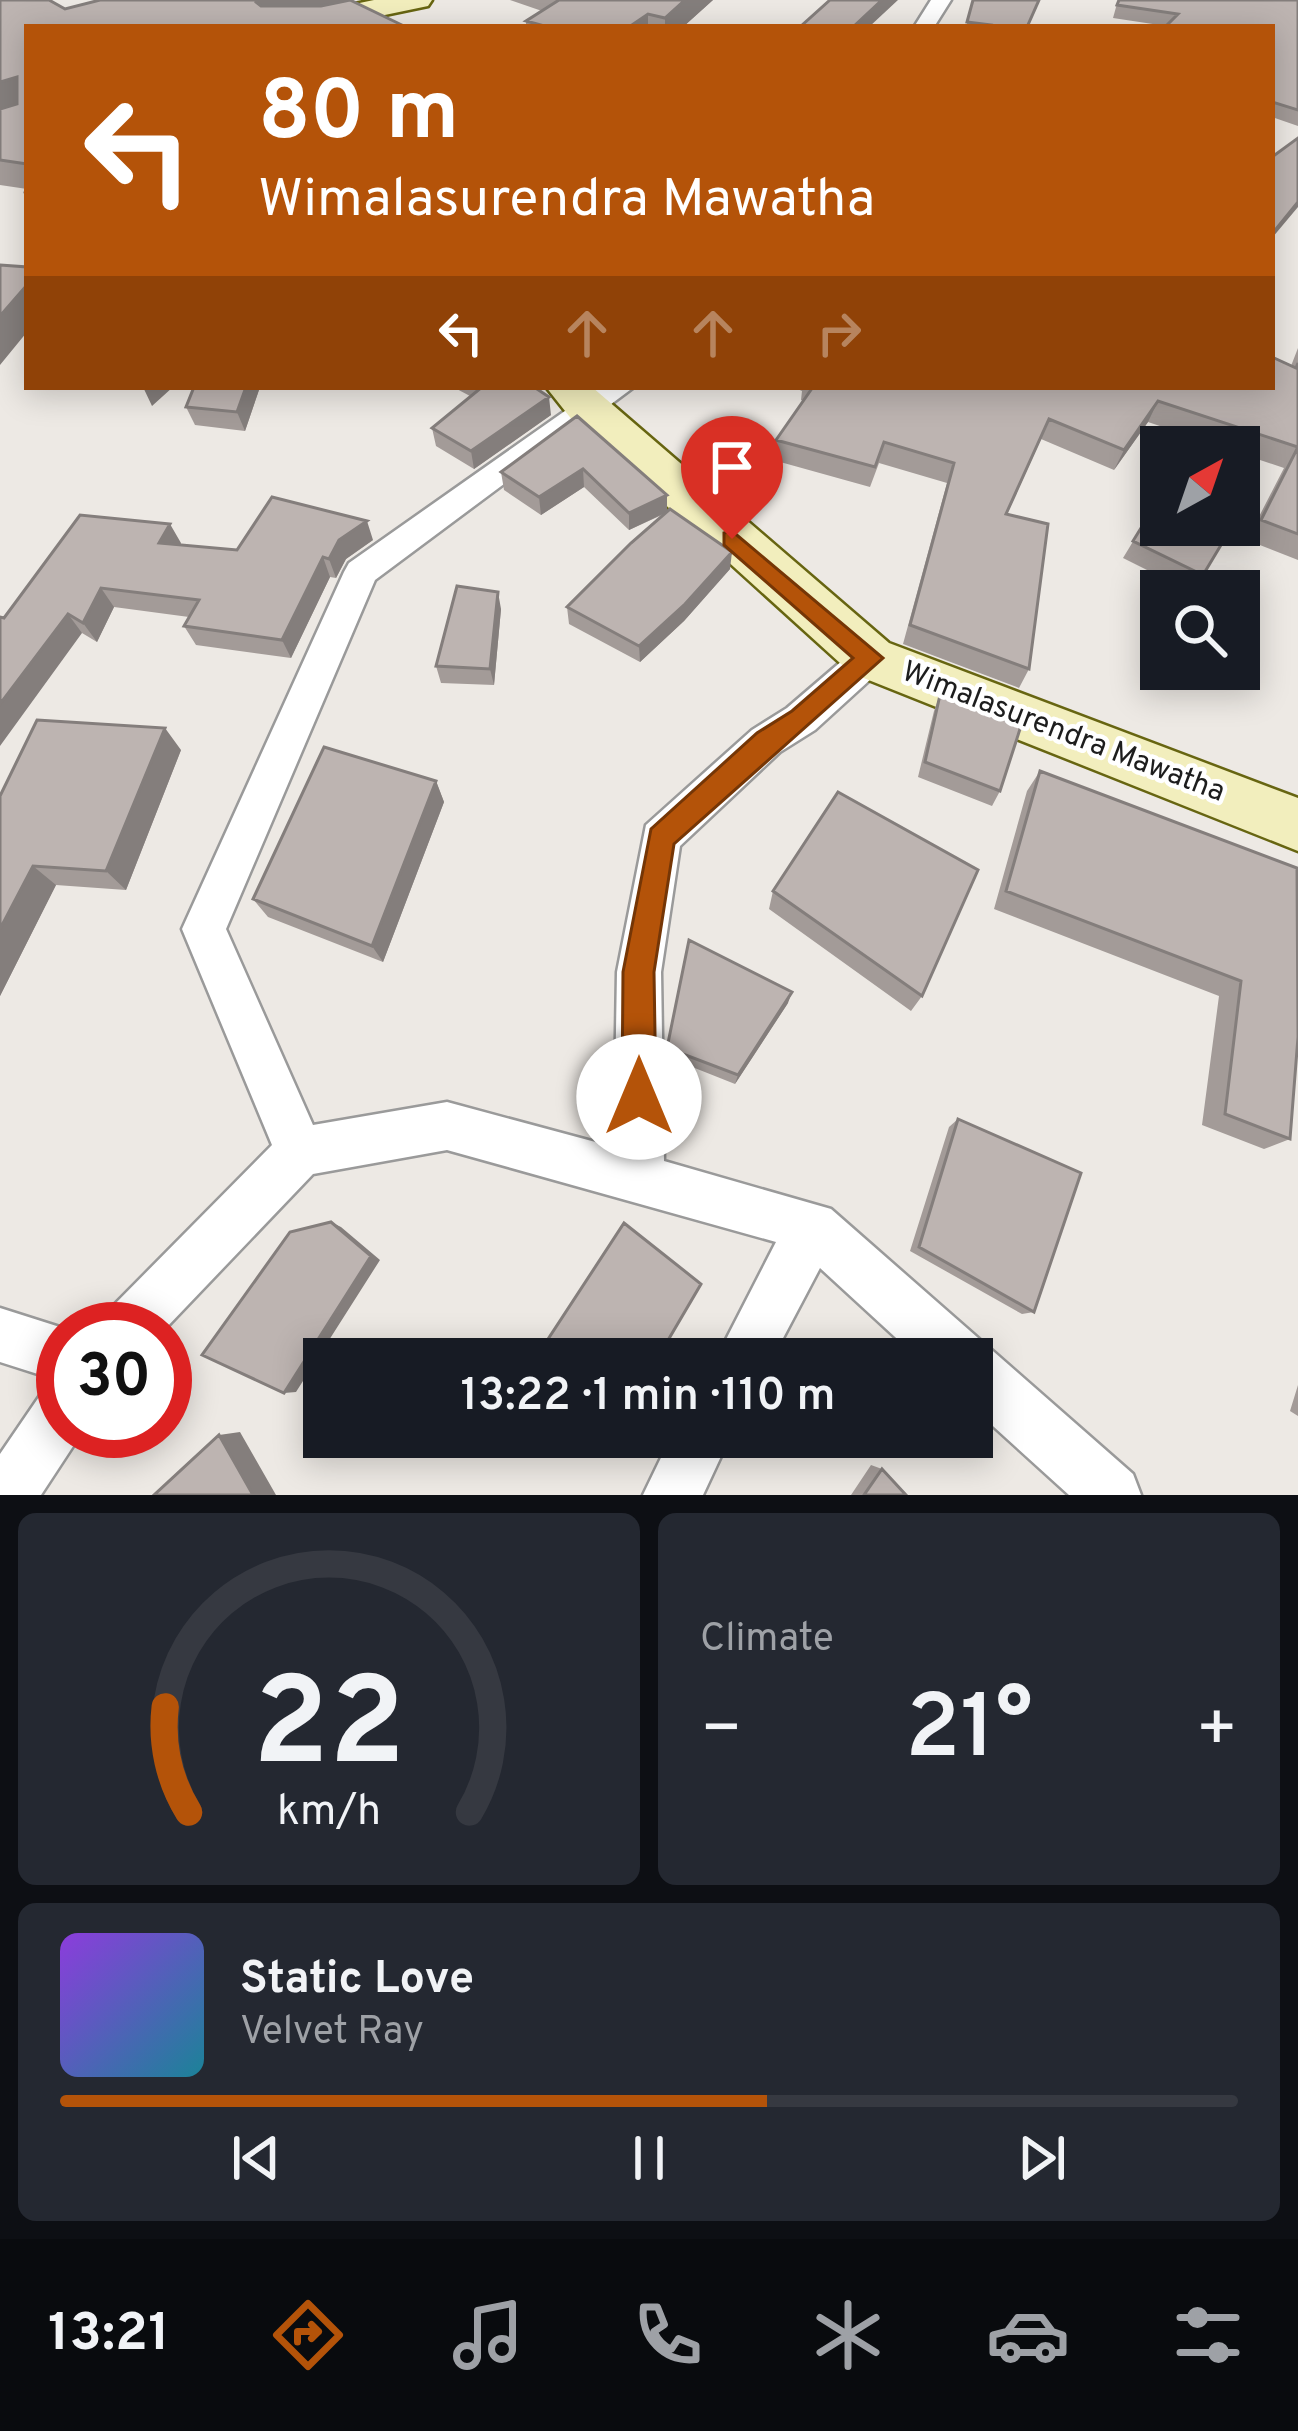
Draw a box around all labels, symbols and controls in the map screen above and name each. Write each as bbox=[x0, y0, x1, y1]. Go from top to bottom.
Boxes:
text: 80 m bbox=[258, 63, 459, 169]
icon: left bbox=[60, 72, 216, 228]
text: Wimalasurendra Mawatha bbox=[258, 167, 875, 236]
icon: left bbox=[428, 300, 494, 366]
icon: ahead bbox=[554, 300, 620, 366]
icon: ahead bbox=[680, 300, 746, 366]
icon: right bbox=[806, 300, 872, 366]
pin bbox=[681, 416, 783, 539]
north arrow bbox=[1140, 426, 1260, 546]
map controls bbox=[1140, 426, 1260, 690]
icon: arrive bbox=[699, 434, 765, 500]
button: search bbox=[1140, 570, 1260, 690]
street label: Wimalasurendra Mawatha bbox=[896, 654, 1230, 812]
position arrow bbox=[576, 1034, 702, 1160]
speed limit sign: 30 bbox=[36, 1302, 192, 1458]
text: 13:22 · 1 min · 110 m bbox=[460, 1369, 836, 1426]
text: Climate bbox=[700, 1616, 834, 1665]
text: 22 bbox=[253, 1651, 405, 1809]
text: 21° bbox=[905, 1676, 1033, 1789]
text: − bbox=[700, 1691, 743, 1774]
text: + bbox=[1195, 1691, 1238, 1774]
text: km/h bbox=[277, 1786, 381, 1840]
text: Static Love bbox=[240, 1952, 474, 2009]
text: Velvet Ray bbox=[240, 2009, 424, 2058]
icon: previous bbox=[223, 2125, 289, 2191]
icon: pause bbox=[616, 2125, 682, 2191]
icon: next bbox=[1009, 2125, 1075, 2191]
icon: directions bbox=[266, 2293, 350, 2377]
icon: music bbox=[446, 2293, 530, 2377]
icon: phone bbox=[626, 2293, 710, 2377]
icon: climate bbox=[806, 2293, 890, 2377]
icon: car bbox=[986, 2293, 1070, 2377]
icon: filters bbox=[1166, 2293, 1250, 2377]
text: 13:21 bbox=[48, 2301, 170, 2370]

